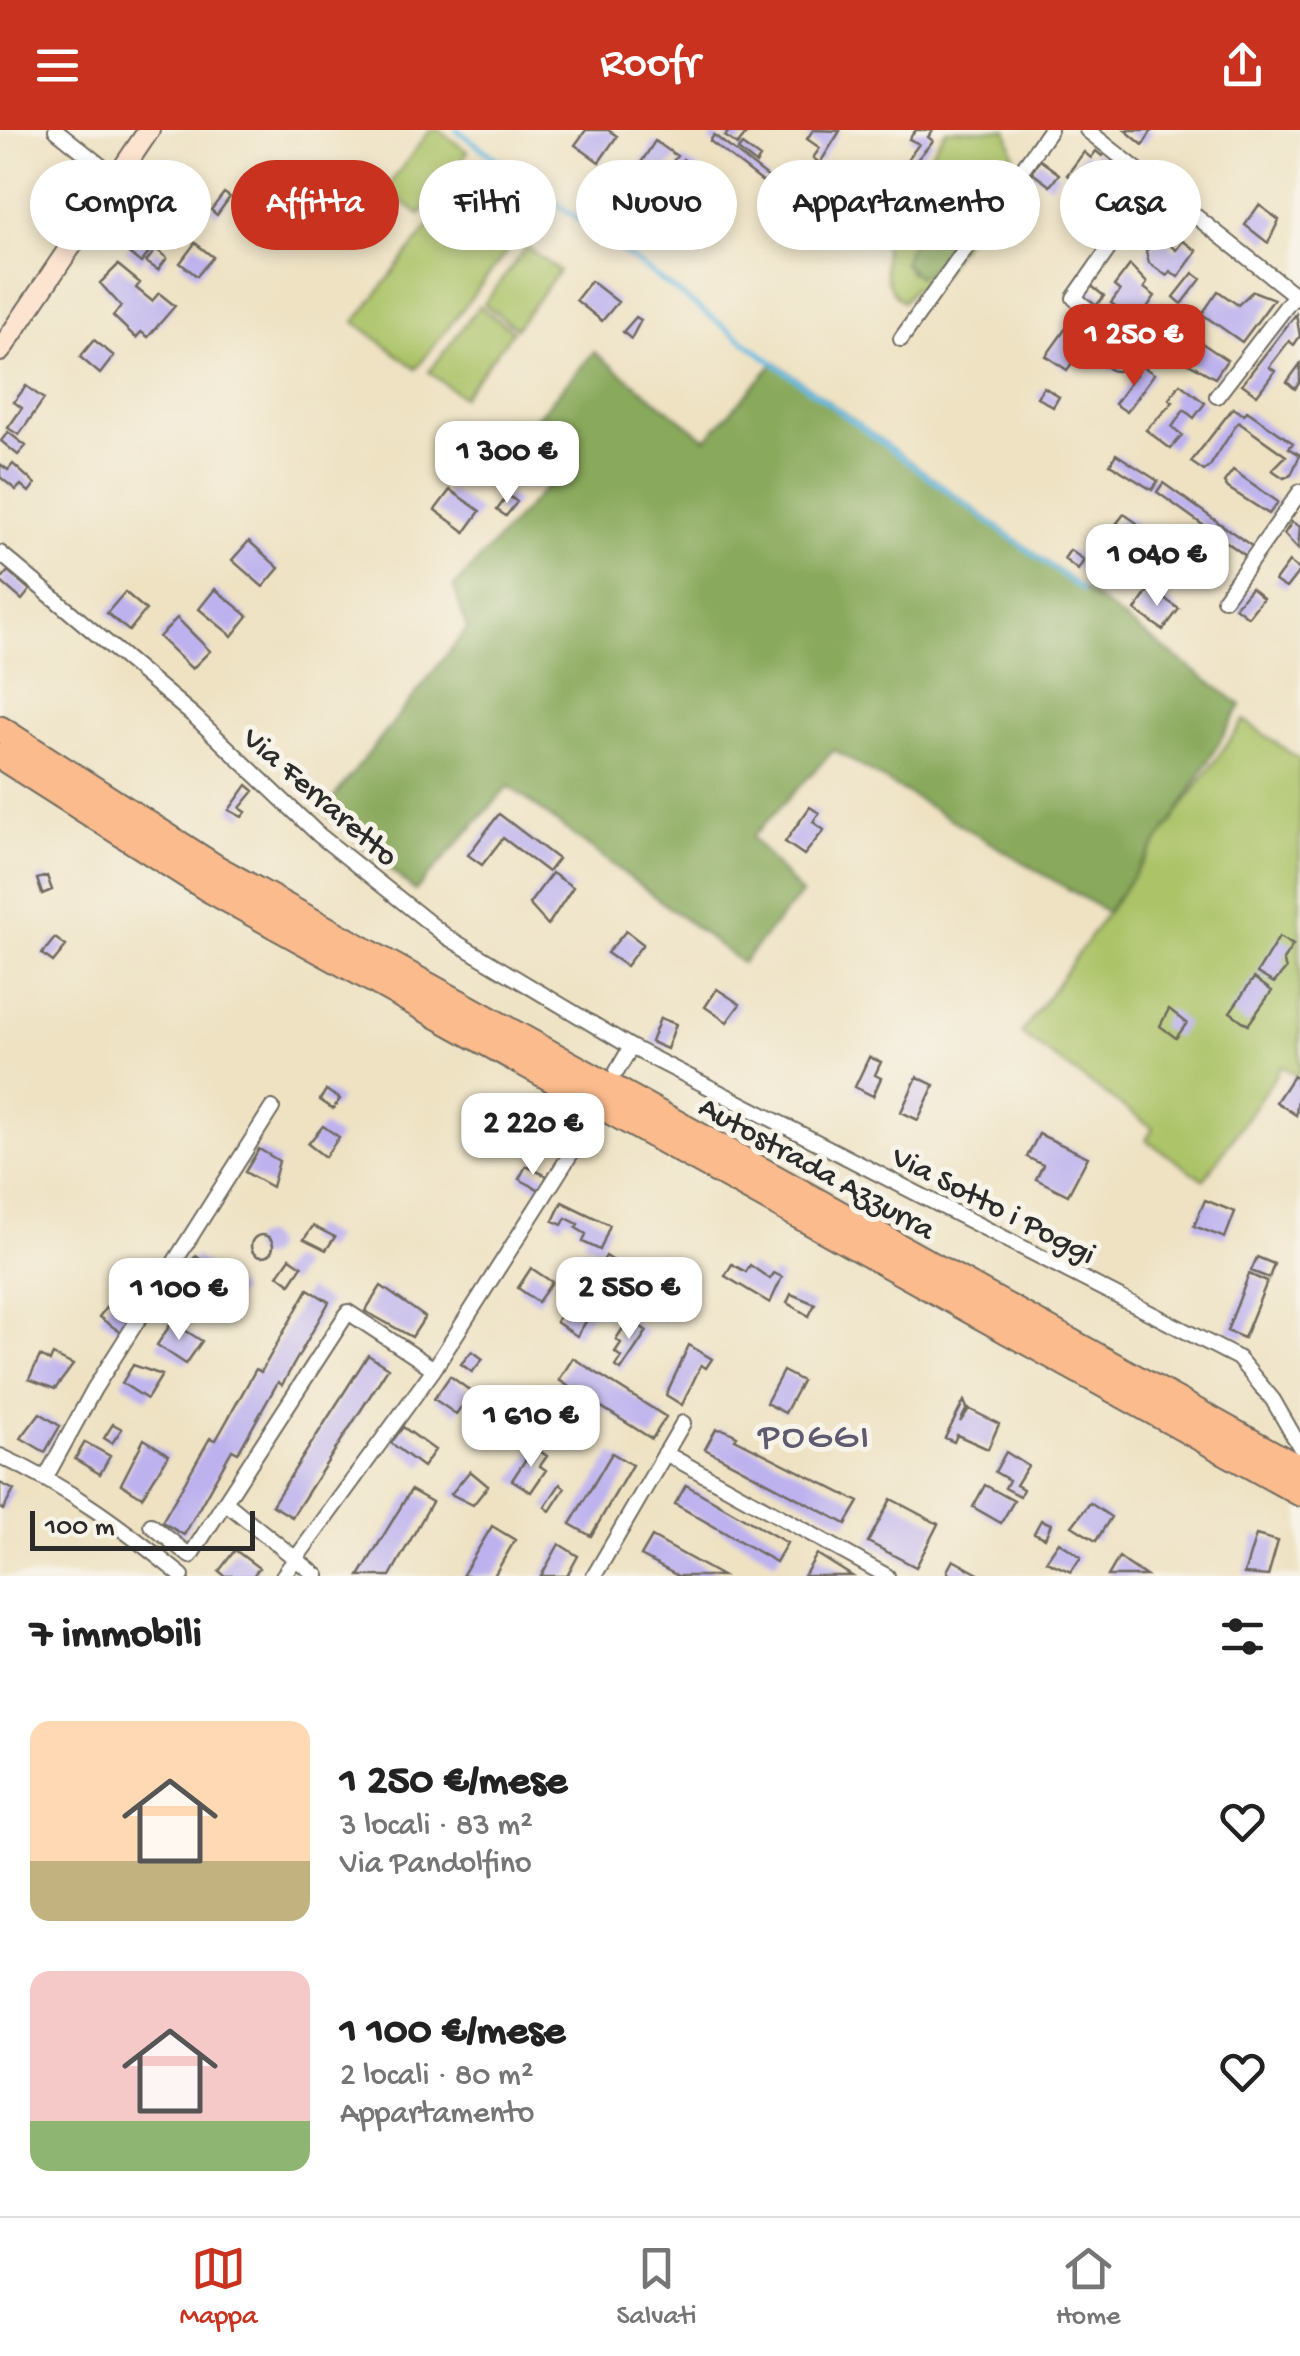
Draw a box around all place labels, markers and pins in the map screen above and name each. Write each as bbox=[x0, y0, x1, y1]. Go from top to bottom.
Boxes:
pin: 1 250 € bbox=[1042, 304, 1226, 389]
pin: 1 300 € bbox=[415, 421, 599, 506]
pin: 1 040 € bbox=[1065, 524, 1249, 609]
pin: 2 220 € bbox=[441, 1093, 625, 1178]
pin: 2 550 € bbox=[537, 1257, 721, 1342]
pin: 1 100 € bbox=[87, 1258, 271, 1343]
pin: 1 610 € bbox=[439, 1385, 623, 1470]

